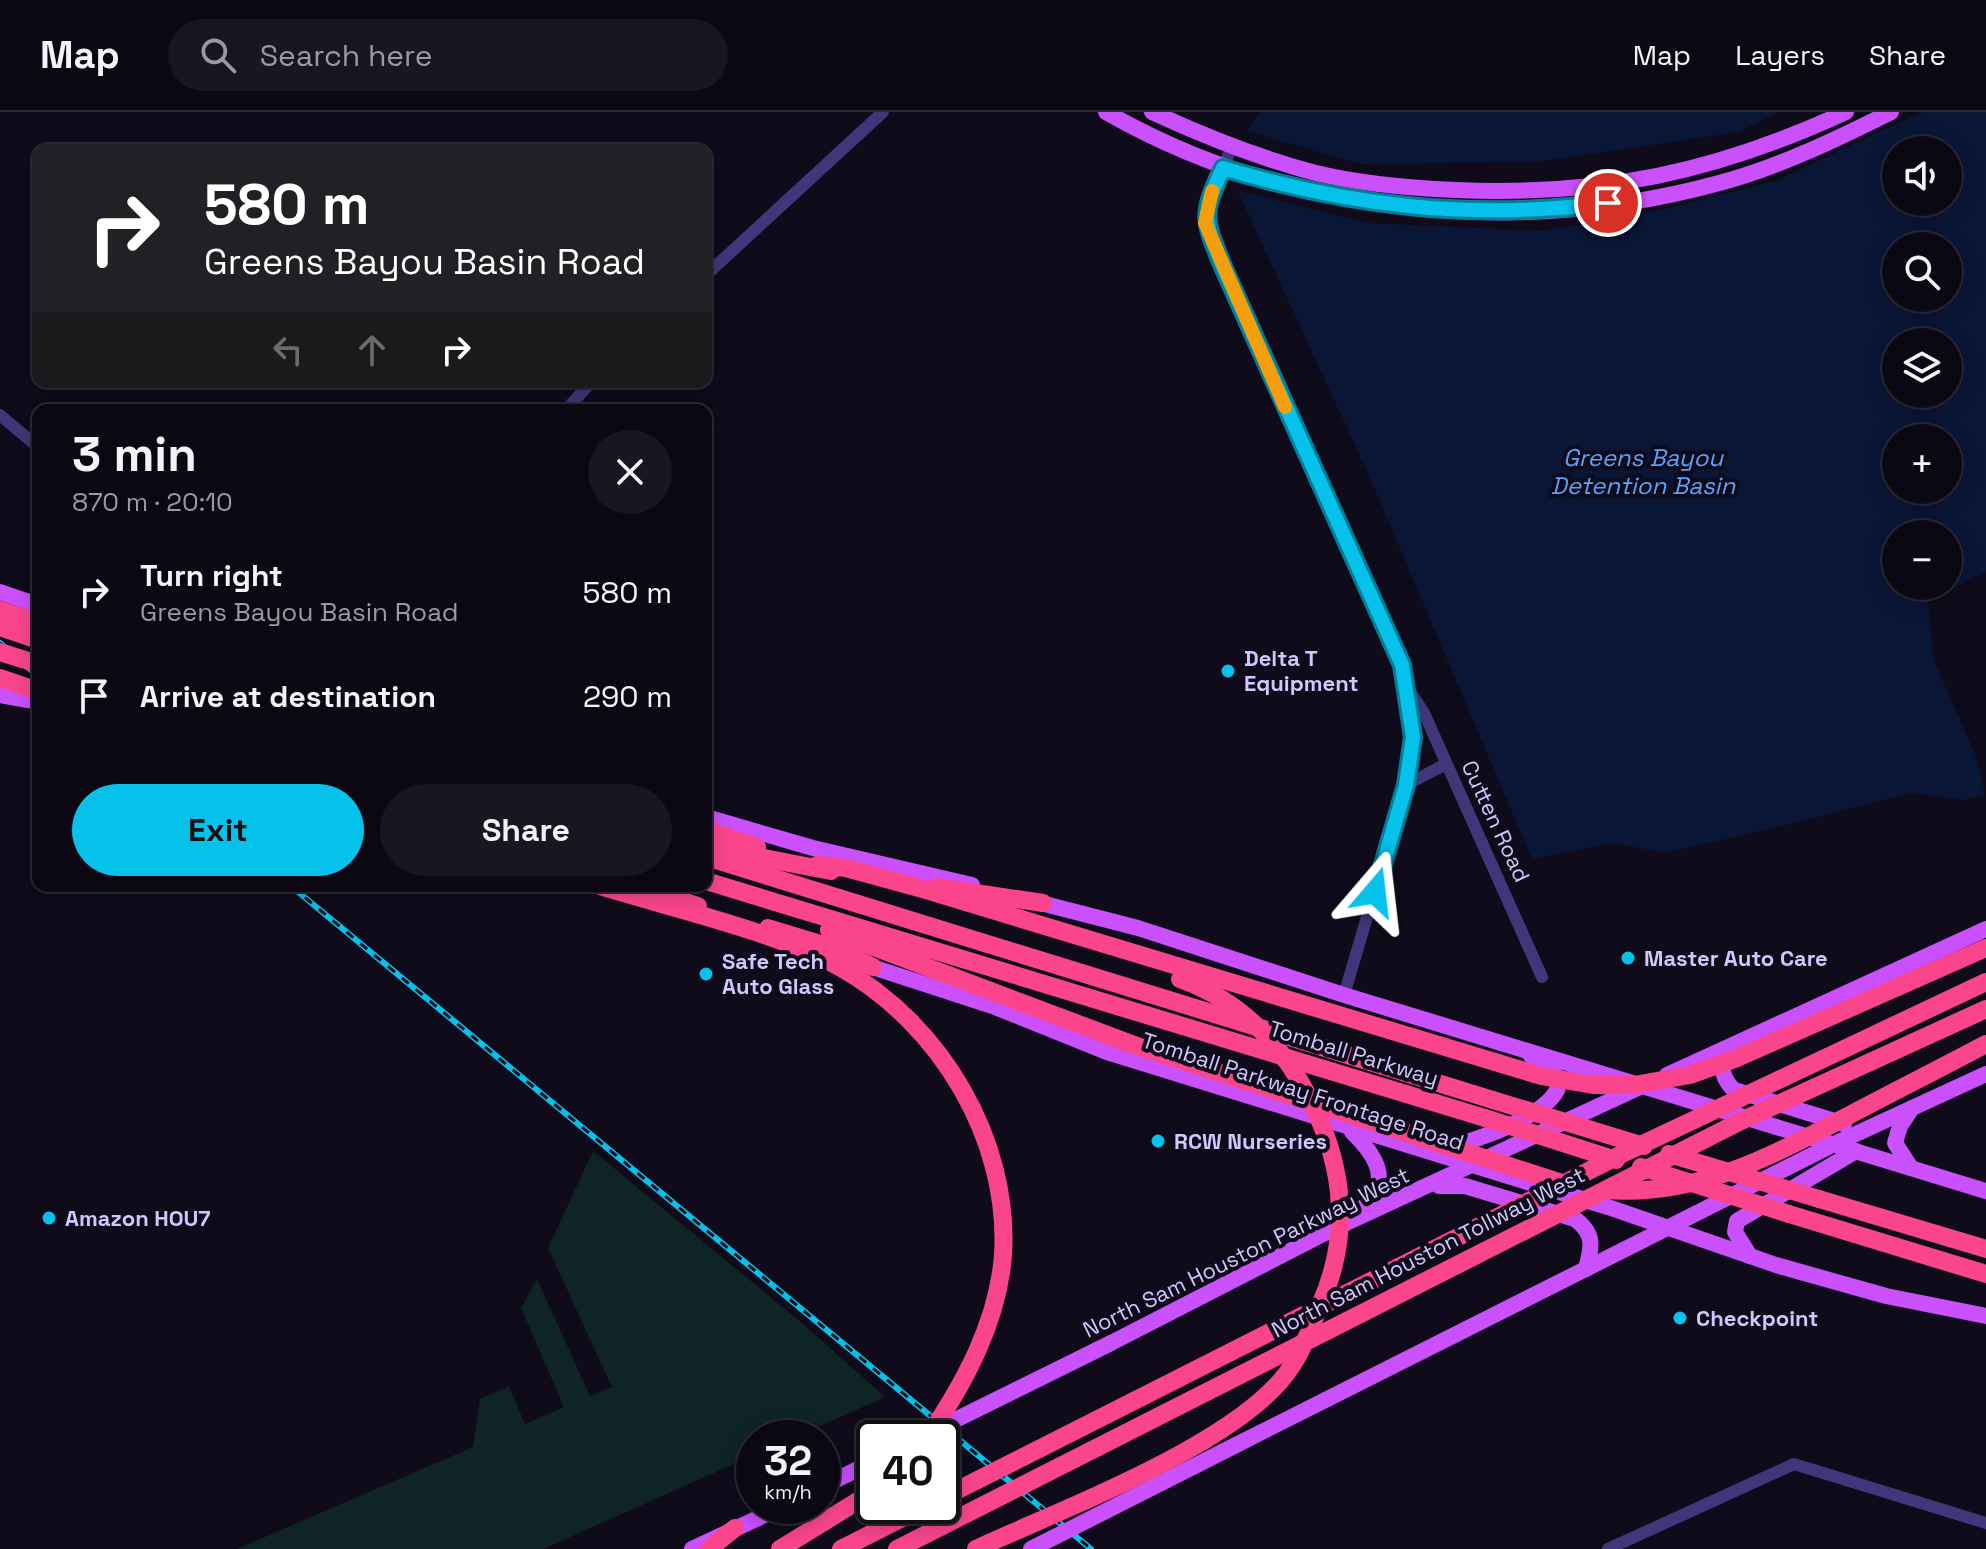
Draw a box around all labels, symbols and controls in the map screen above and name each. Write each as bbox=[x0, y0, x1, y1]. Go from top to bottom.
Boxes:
search box bbox=[168, 19, 728, 91]
text: Map bbox=[40, 31, 120, 79]
icon: search bbox=[196, 33, 240, 77]
text: Search here bbox=[260, 36, 433, 75]
text: Map bbox=[1633, 37, 1691, 73]
text: Layers bbox=[1735, 37, 1825, 73]
text: Share bbox=[1869, 37, 1946, 73]
map controls bbox=[1882, 136, 1962, 600]
button: sound bbox=[1882, 136, 1962, 216]
text: 580 m bbox=[204, 169, 370, 240]
pin bbox=[1574, 169, 1642, 237]
icon: right bbox=[72, 176, 176, 280]
icon: arrive bbox=[1586, 181, 1630, 225]
button: search bbox=[1882, 232, 1962, 312]
text: Greens Bayou Basin Road bbox=[204, 239, 645, 285]
icon: left bbox=[266, 328, 310, 372]
icon: ahead bbox=[350, 328, 394, 372]
icon: right bbox=[434, 328, 478, 372]
button: layers bbox=[1882, 328, 1962, 408]
text: 3 min bbox=[72, 424, 197, 485]
button: + bbox=[1882, 424, 1962, 504]
button: close bbox=[588, 430, 672, 514]
water label: Greens Bayou Detention Basin bbox=[1551, 442, 1736, 501]
text: 870 m · 20:10 bbox=[72, 485, 233, 519]
button: − bbox=[1882, 520, 1962, 600]
text: Turn right bbox=[140, 556, 283, 595]
icon: right bbox=[72, 570, 116, 614]
text: 580 m bbox=[583, 573, 672, 612]
text: Greens Bayou Basin Road bbox=[140, 595, 459, 629]
place label: Delta T Equipment bbox=[1244, 644, 1358, 697]
marker: Delta T Equipment bbox=[1219, 662, 1237, 680]
icon: arrive bbox=[72, 674, 116, 718]
text: Arrive at destination bbox=[140, 677, 436, 716]
text: 290 m bbox=[583, 677, 672, 716]
street label: Cutten Road bbox=[1456, 756, 1536, 886]
button: Exit bbox=[72, 784, 364, 876]
button: Share bbox=[380, 784, 672, 876]
position arrow bbox=[1333, 850, 1417, 934]
place label: Master Auto Care bbox=[1644, 944, 1828, 972]
place label: Safe Tech Auto Glass bbox=[722, 947, 834, 1000]
marker: Master Auto Care bbox=[1619, 949, 1637, 967]
marker: Safe Tech Auto Glass bbox=[697, 965, 715, 983]
street label: Tomball Parkway bbox=[1266, 1014, 1442, 1092]
street label: Tomball Parkway Frontage Road bbox=[1138, 1026, 1468, 1156]
place label: RCW Nurseries bbox=[1174, 1127, 1327, 1155]
marker: RCW Nurseries bbox=[1149, 1132, 1167, 1150]
street label: North Sam Houston Tollway West bbox=[1266, 1160, 1590, 1344]
street label: North Sam Houston Parkway West bbox=[1078, 1161, 1414, 1343]
place label: Amazon HOU7 bbox=[65, 1204, 211, 1232]
marker: Amazon HOU7 bbox=[40, 1209, 58, 1227]
place label: Checkpoint bbox=[1696, 1304, 1818, 1332]
marker: Checkpoint bbox=[1671, 1309, 1689, 1327]
speed limit sign: 40 bbox=[856, 1420, 960, 1524]
text: 32 bbox=[764, 1436, 812, 1487]
text: km/h bbox=[764, 1479, 812, 1505]

